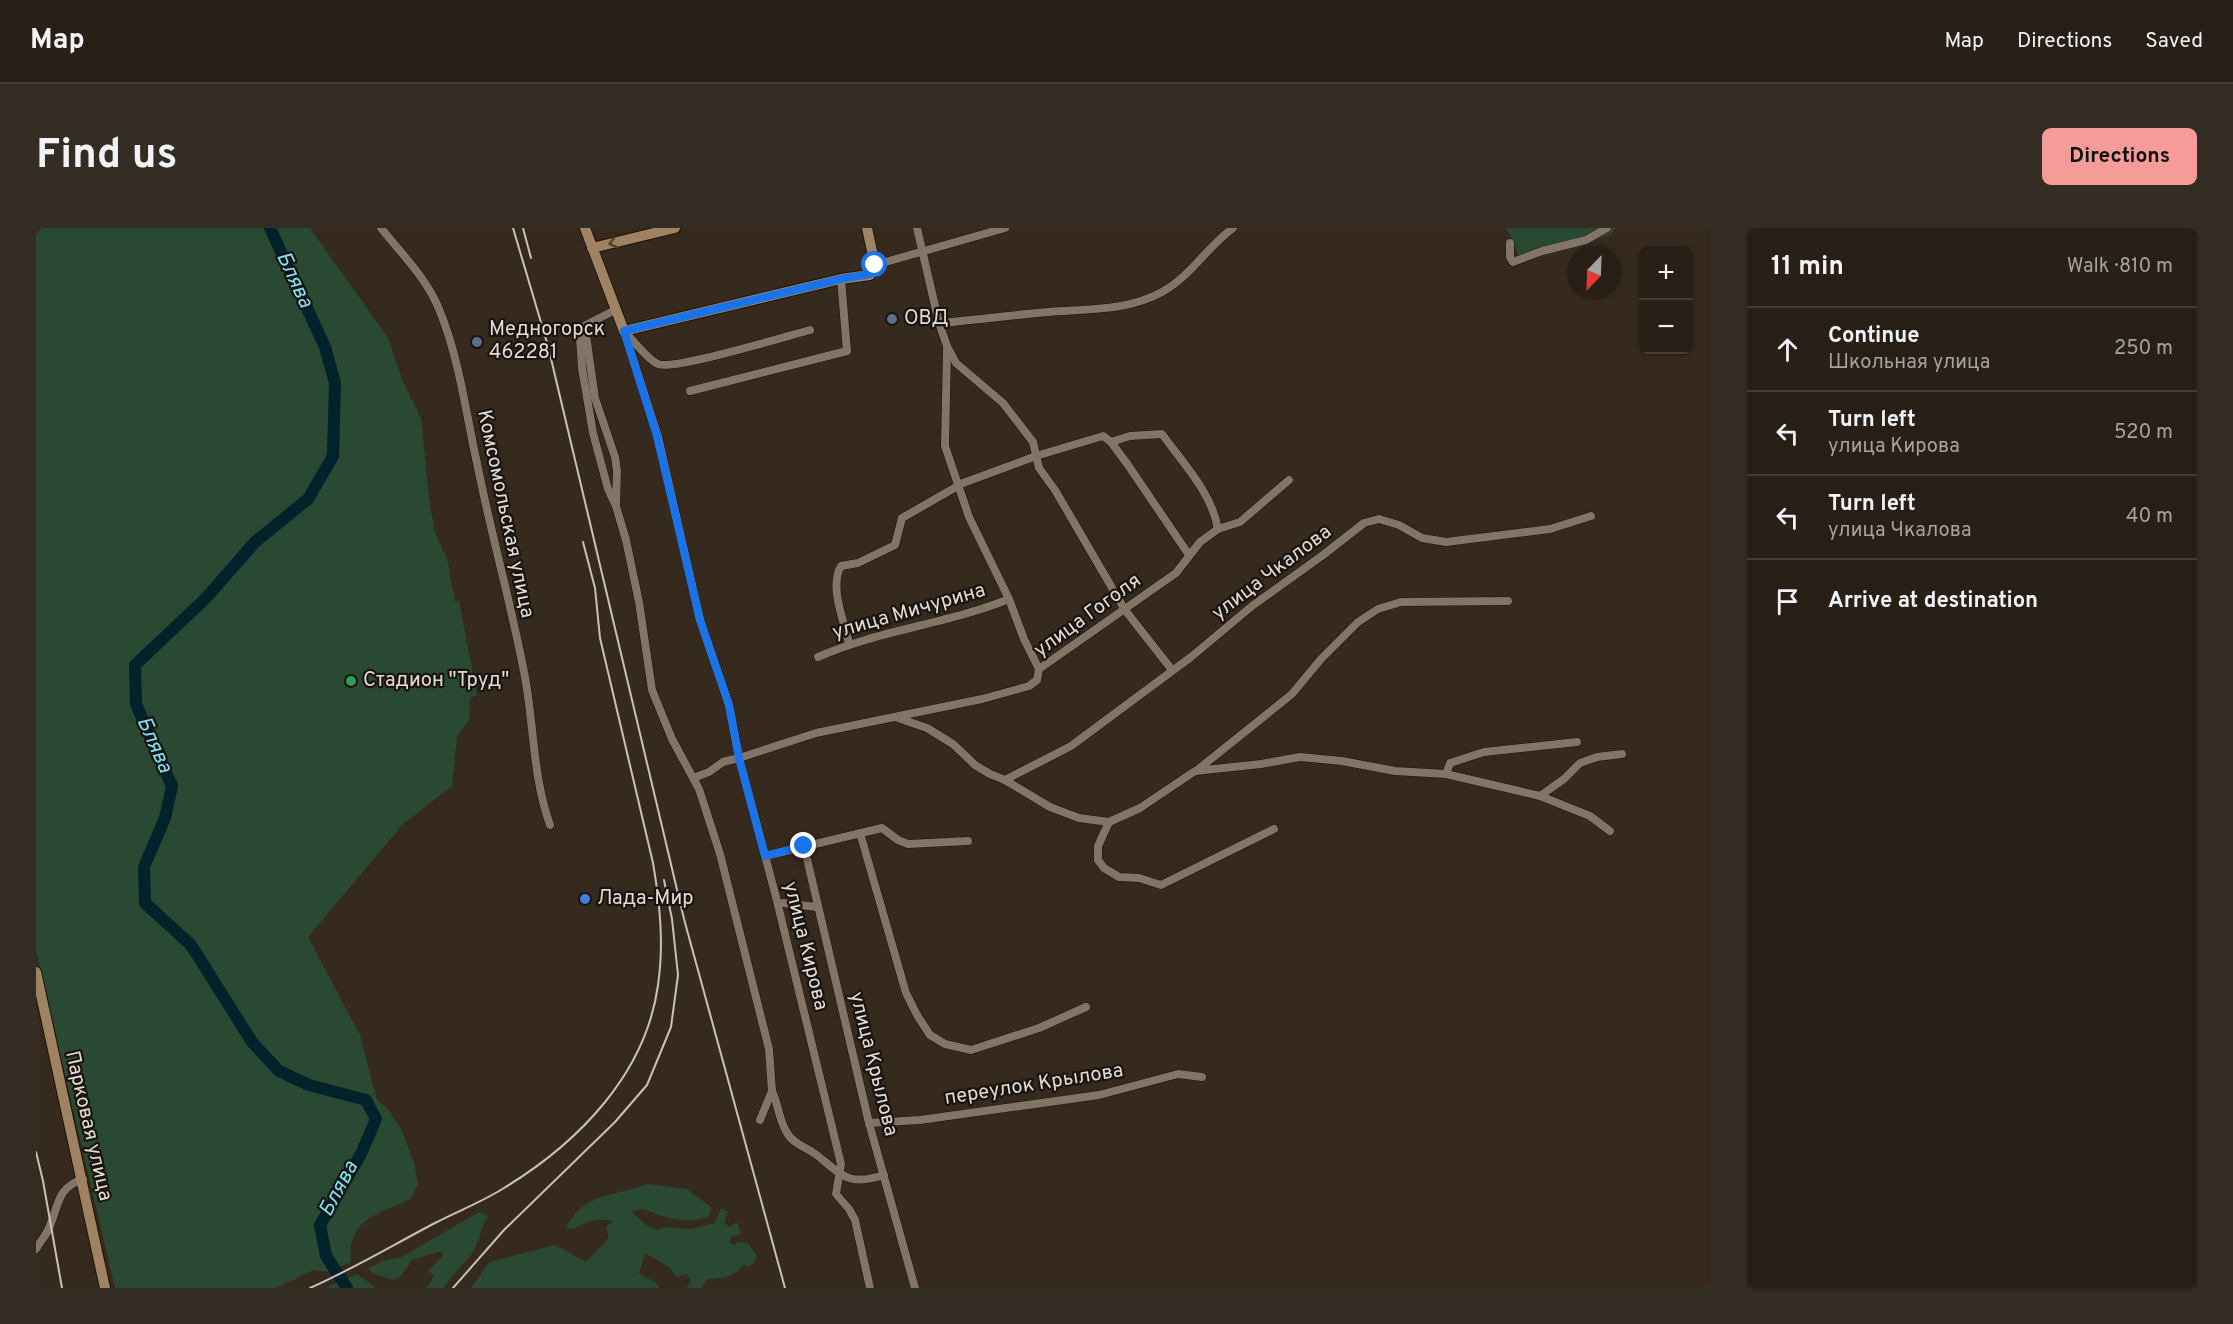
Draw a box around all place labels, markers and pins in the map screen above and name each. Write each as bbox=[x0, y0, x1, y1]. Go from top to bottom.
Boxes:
place label: ОВД bbox=[904, 306, 949, 332]
marker: ОВД bbox=[885, 312, 899, 326]
place label: Медногорск 462281 bbox=[489, 317, 605, 366]
marker: Медногорск 462281 bbox=[470, 335, 484, 349]
place label: Стадион "Труд" bbox=[363, 668, 509, 694]
marker: Стадион "Труд" bbox=[344, 674, 358, 688]
place label: Лада-Мир bbox=[597, 886, 694, 912]
marker: Лада-Мир bbox=[578, 892, 592, 906]

